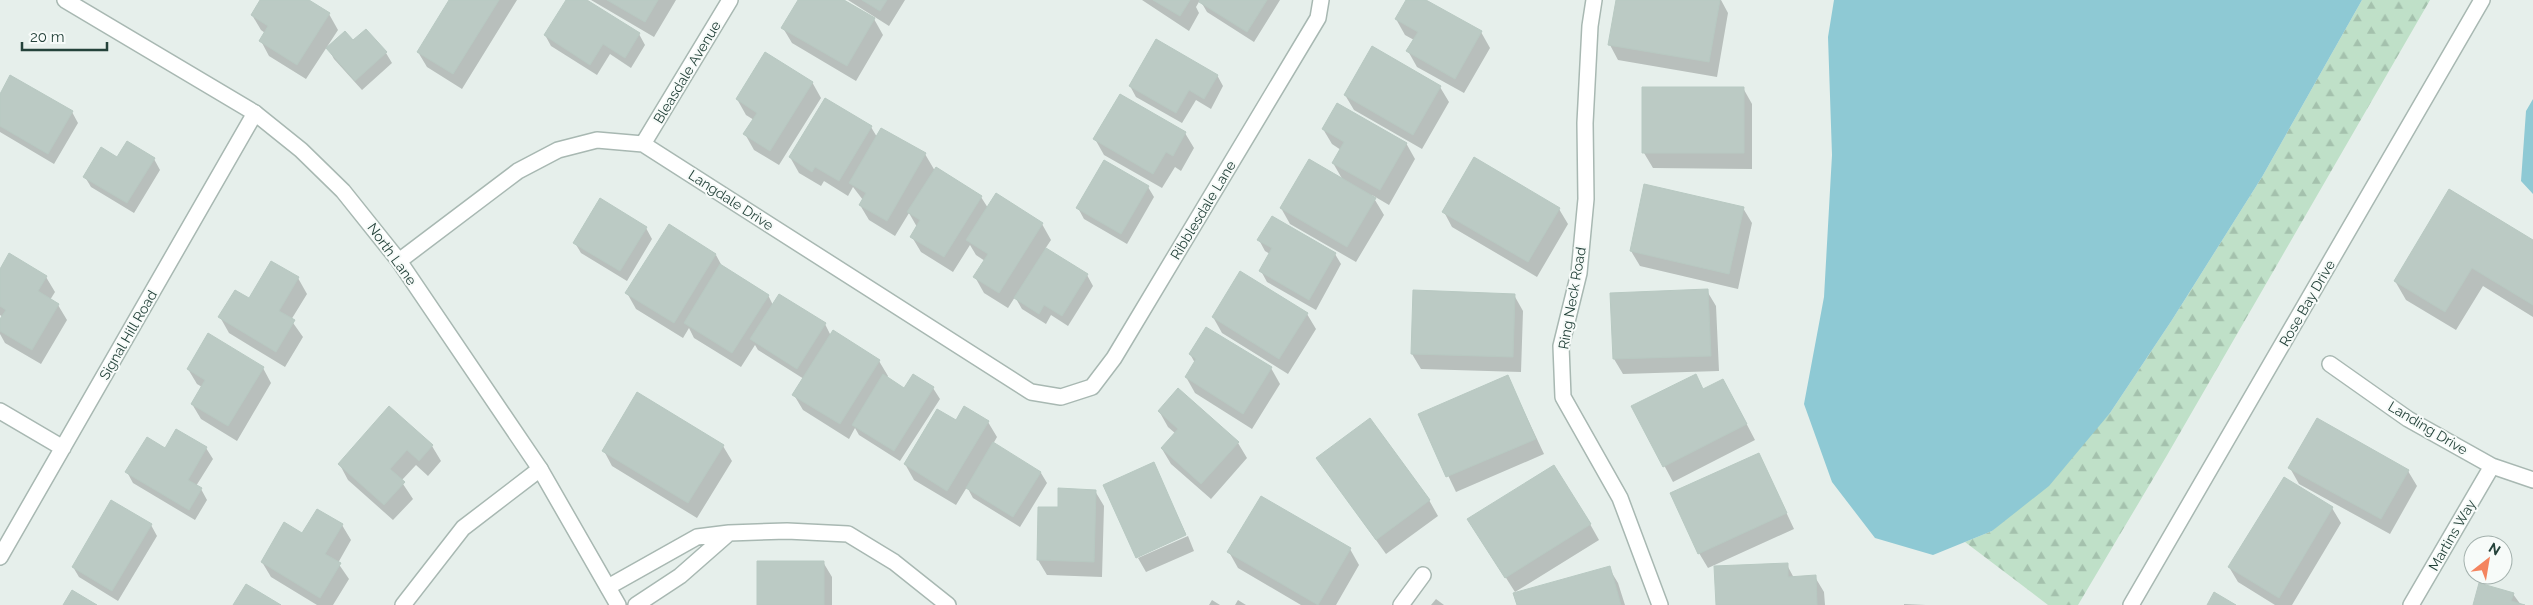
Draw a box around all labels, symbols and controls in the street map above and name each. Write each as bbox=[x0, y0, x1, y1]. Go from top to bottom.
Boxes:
street label: Bleasdale Avenue bbox=[650, 18, 724, 126]
scale bar bbox=[22, 20, 108, 52]
text: 20 m bbox=[30, 28, 65, 46]
street label: Ribblesdale Lane bbox=[1167, 158, 1239, 262]
street label: Langdale Drive bbox=[686, 167, 776, 233]
street label: North Lane bbox=[364, 220, 420, 288]
street label: Ring Neck Road bbox=[1555, 246, 1589, 350]
street label: Rose Bay Drive bbox=[2276, 257, 2338, 349]
street label: Signal Hill Road bbox=[96, 287, 160, 383]
street label: Landing Drive bbox=[2386, 398, 2470, 458]
street label: Martins Way bbox=[2425, 496, 2479, 573]
north arrow bbox=[2463, 535, 2513, 585]
text: N bbox=[2486, 539, 2503, 558]

